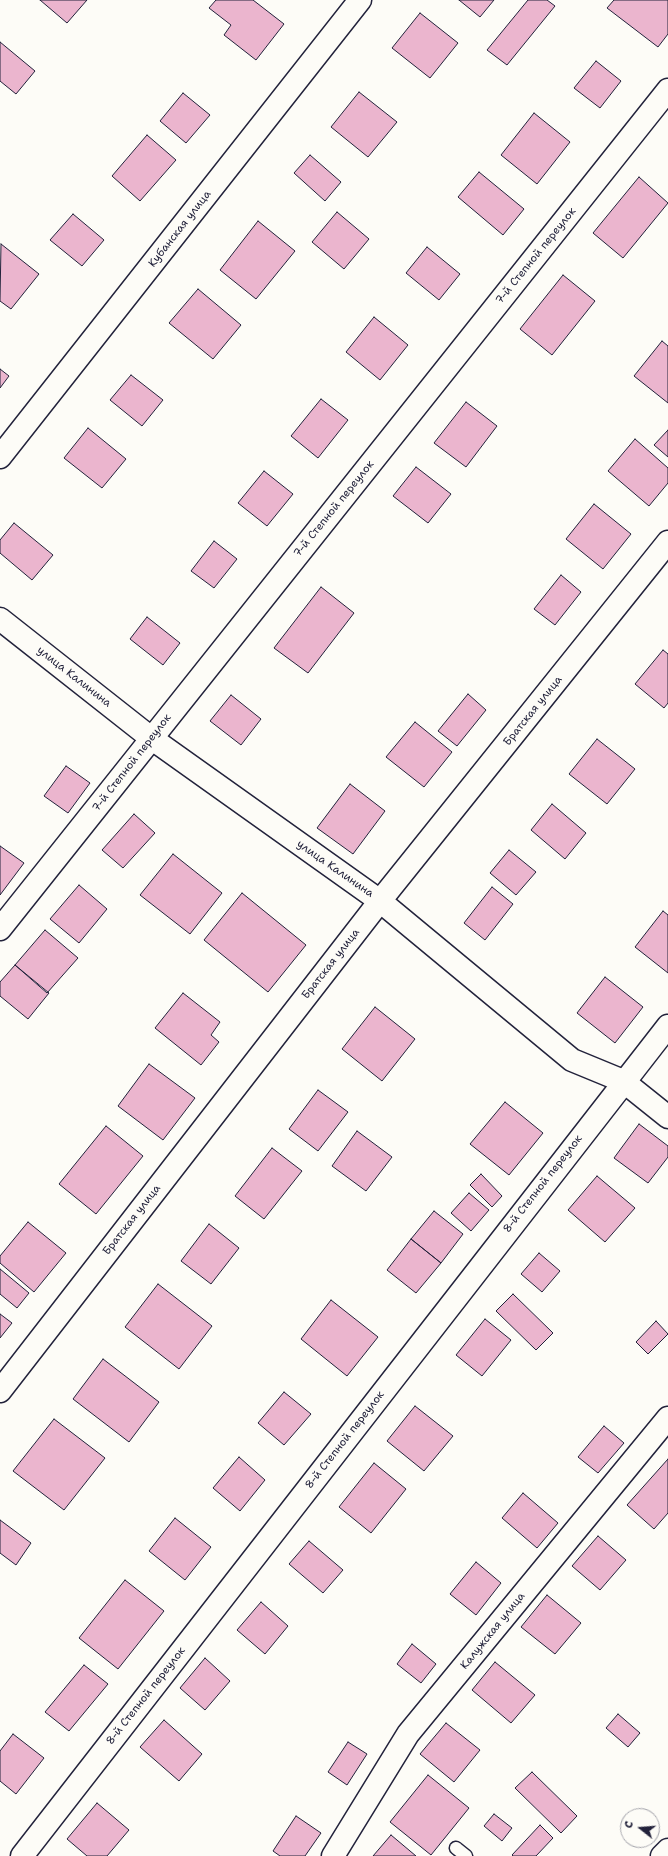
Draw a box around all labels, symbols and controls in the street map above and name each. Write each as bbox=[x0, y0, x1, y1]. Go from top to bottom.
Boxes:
street label: Кубанская улица bbox=[146, 188, 214, 270]
street label: 7-й Степной переулок bbox=[493, 205, 579, 307]
street label: 7-й Степной переулок bbox=[291, 458, 377, 560]
street label: улица Калинина bbox=[34, 644, 114, 710]
street label: Братская улица bbox=[501, 674, 565, 748]
street label: 7-й Степной переулок bbox=[90, 712, 174, 814]
street label: улица Калинина bbox=[294, 838, 376, 900]
street label: Братская улица bbox=[299, 926, 363, 1002]
street label: 8-й Степной переулок bbox=[501, 1132, 585, 1236]
street label: Братская улица bbox=[100, 1182, 164, 1258]
street label: 8-й Степной переулок bbox=[303, 1388, 387, 1492]
street label: Калужская улица bbox=[458, 1590, 528, 1672]
street label: 8-й Степной переулок bbox=[104, 1644, 188, 1748]
north arrow bbox=[620, 1808, 660, 1848]
text: С bbox=[621, 1819, 637, 1830]

